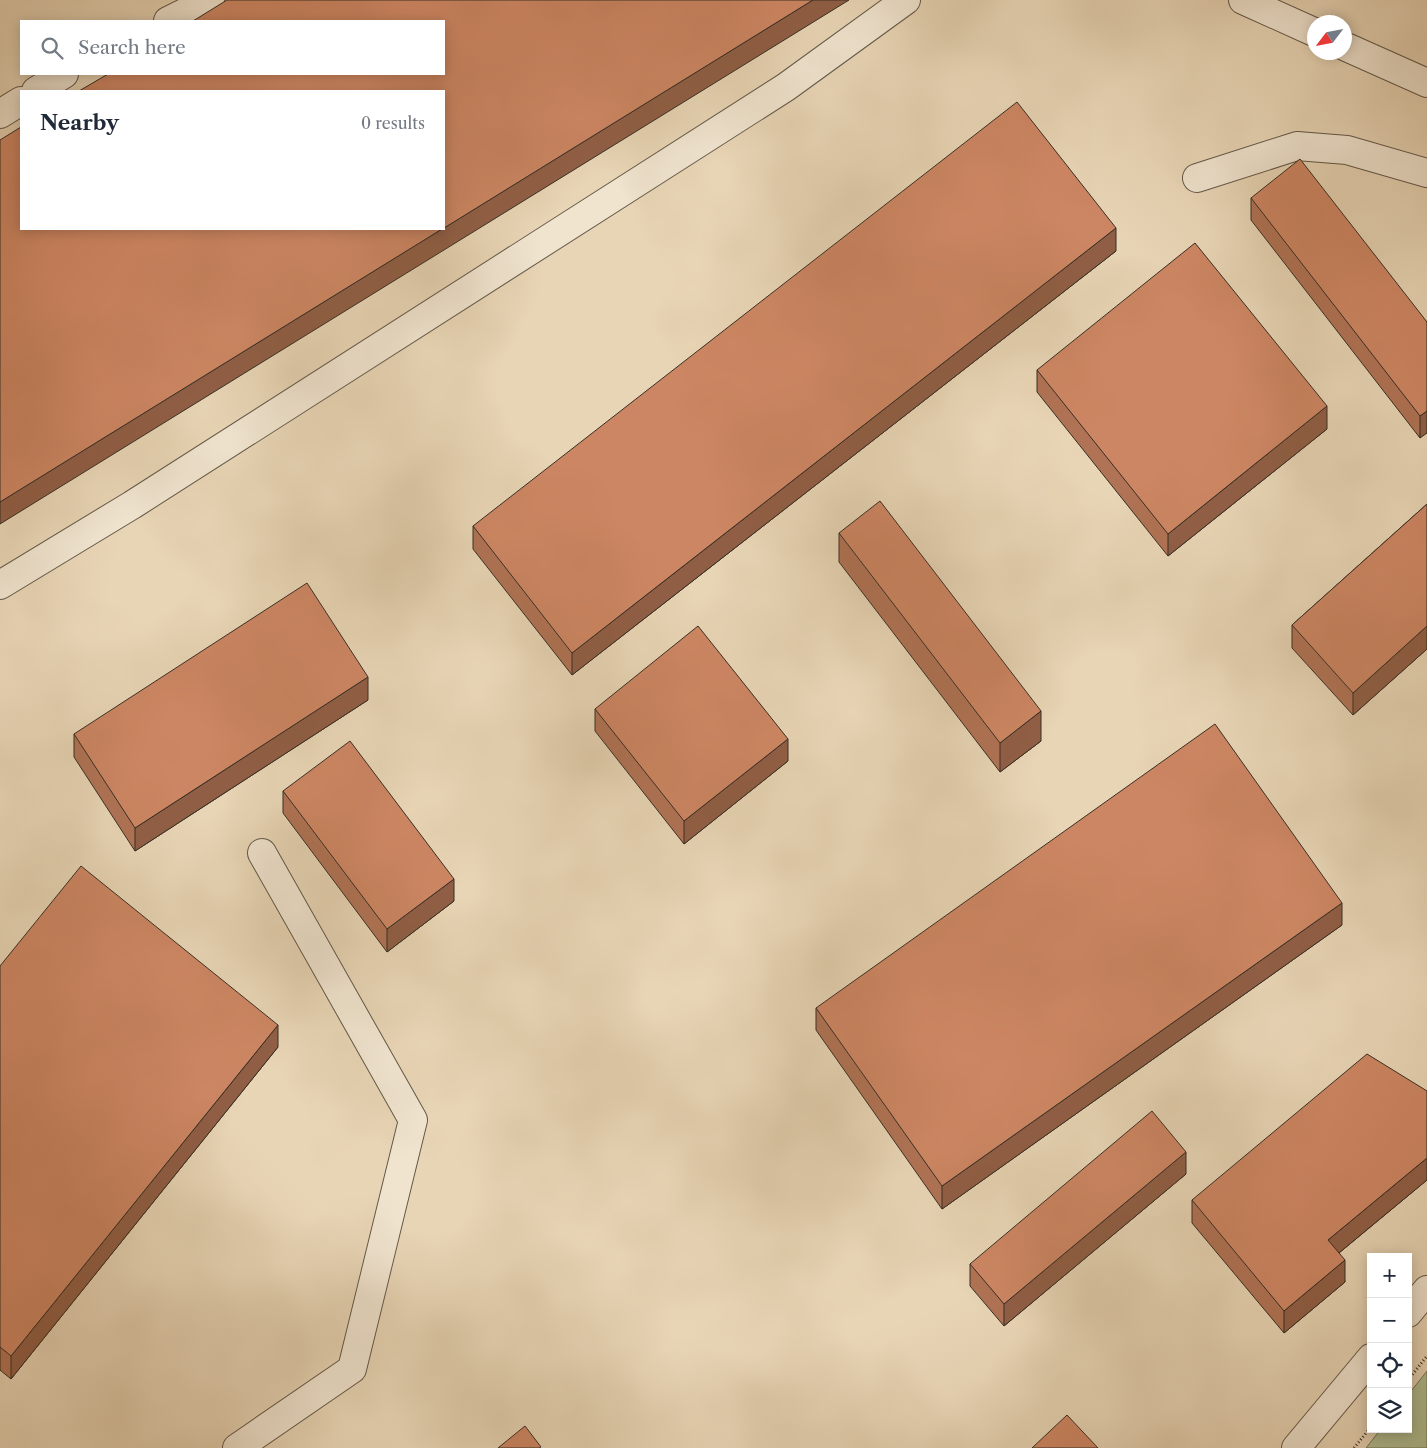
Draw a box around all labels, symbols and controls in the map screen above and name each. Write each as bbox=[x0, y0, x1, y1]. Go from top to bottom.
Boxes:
north arrow bbox=[1307, 15, 1352, 60]
search box bbox=[20, 20, 445, 75]
icon: search bbox=[38, 34, 66, 62]
text: Search here bbox=[78, 36, 186, 59]
text: Nearby bbox=[40, 110, 119, 135]
text: 0 results bbox=[361, 113, 425, 133]
map controls bbox=[1367, 1253, 1412, 1433]
button: + bbox=[1367, 1253, 1412, 1298]
button: − bbox=[1367, 1298, 1412, 1343]
button: locate bbox=[1367, 1343, 1412, 1388]
button: layers bbox=[1367, 1388, 1412, 1433]

